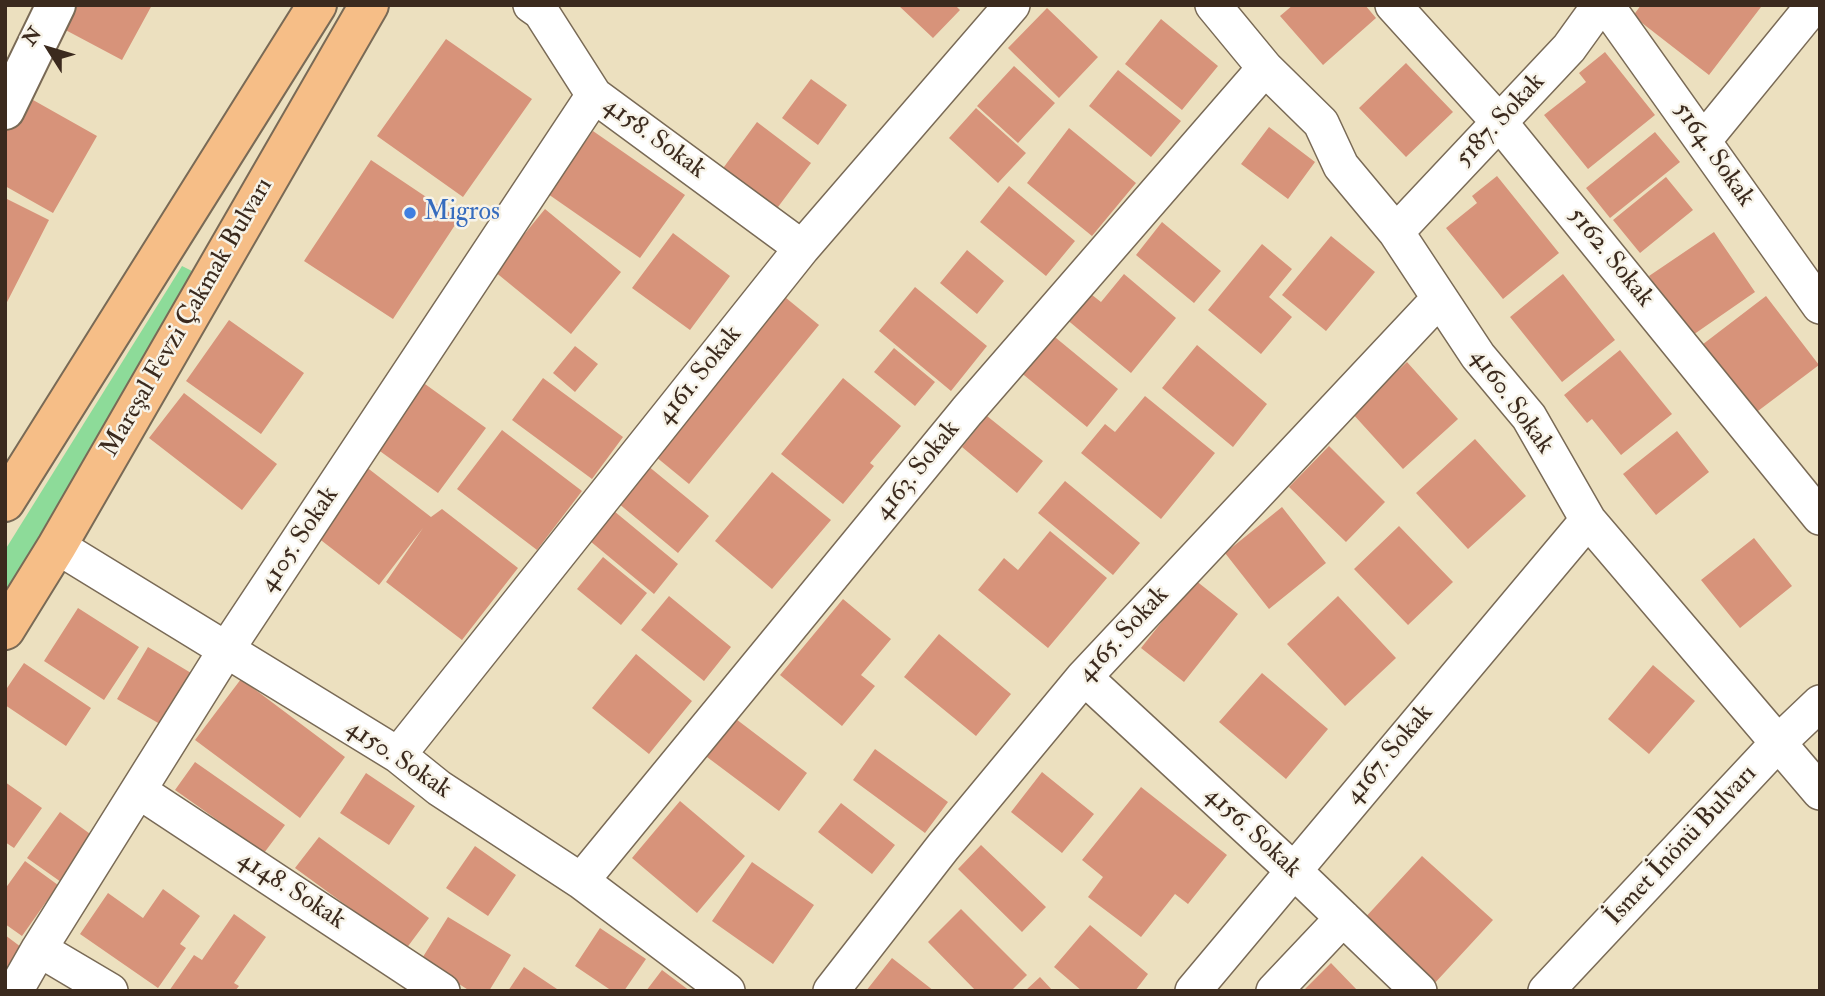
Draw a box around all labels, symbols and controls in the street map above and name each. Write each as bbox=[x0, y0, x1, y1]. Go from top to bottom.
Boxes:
north arrow bbox=[14, 14, 84, 84]
text: N bbox=[18, 22, 47, 50]
street label: 5187. Sokak bbox=[1450, 68, 1552, 174]
street label: 4158. Sokak bbox=[596, 91, 712, 187]
street label: 5164. Sokak bbox=[1666, 96, 1760, 214]
street label: Mareşal Fevzi Çakmak Bulvarı bbox=[95, 173, 281, 463]
place label: Migros bbox=[424, 197, 500, 229]
street label: 5162. Sokak bbox=[1560, 202, 1660, 314]
marker: Migros bbox=[402, 205, 418, 221]
street label: 4161. Sokak bbox=[651, 320, 749, 432]
street label: 4160. Sokak bbox=[1462, 343, 1560, 461]
street label: 4163. Sokak bbox=[868, 415, 968, 527]
street label: 4105. Sokak bbox=[253, 481, 347, 599]
street label: 4165. Sokak bbox=[1072, 580, 1176, 690]
street label: 4167. Sokak bbox=[1339, 699, 1441, 811]
street label: 4150. Sokak bbox=[339, 713, 457, 807]
street label: İsmet İnönü Bulvarı bbox=[1600, 759, 1764, 933]
street label: 4156. Sokak bbox=[1197, 781, 1307, 885]
street label: 4148. Sokak bbox=[231, 845, 351, 937]

